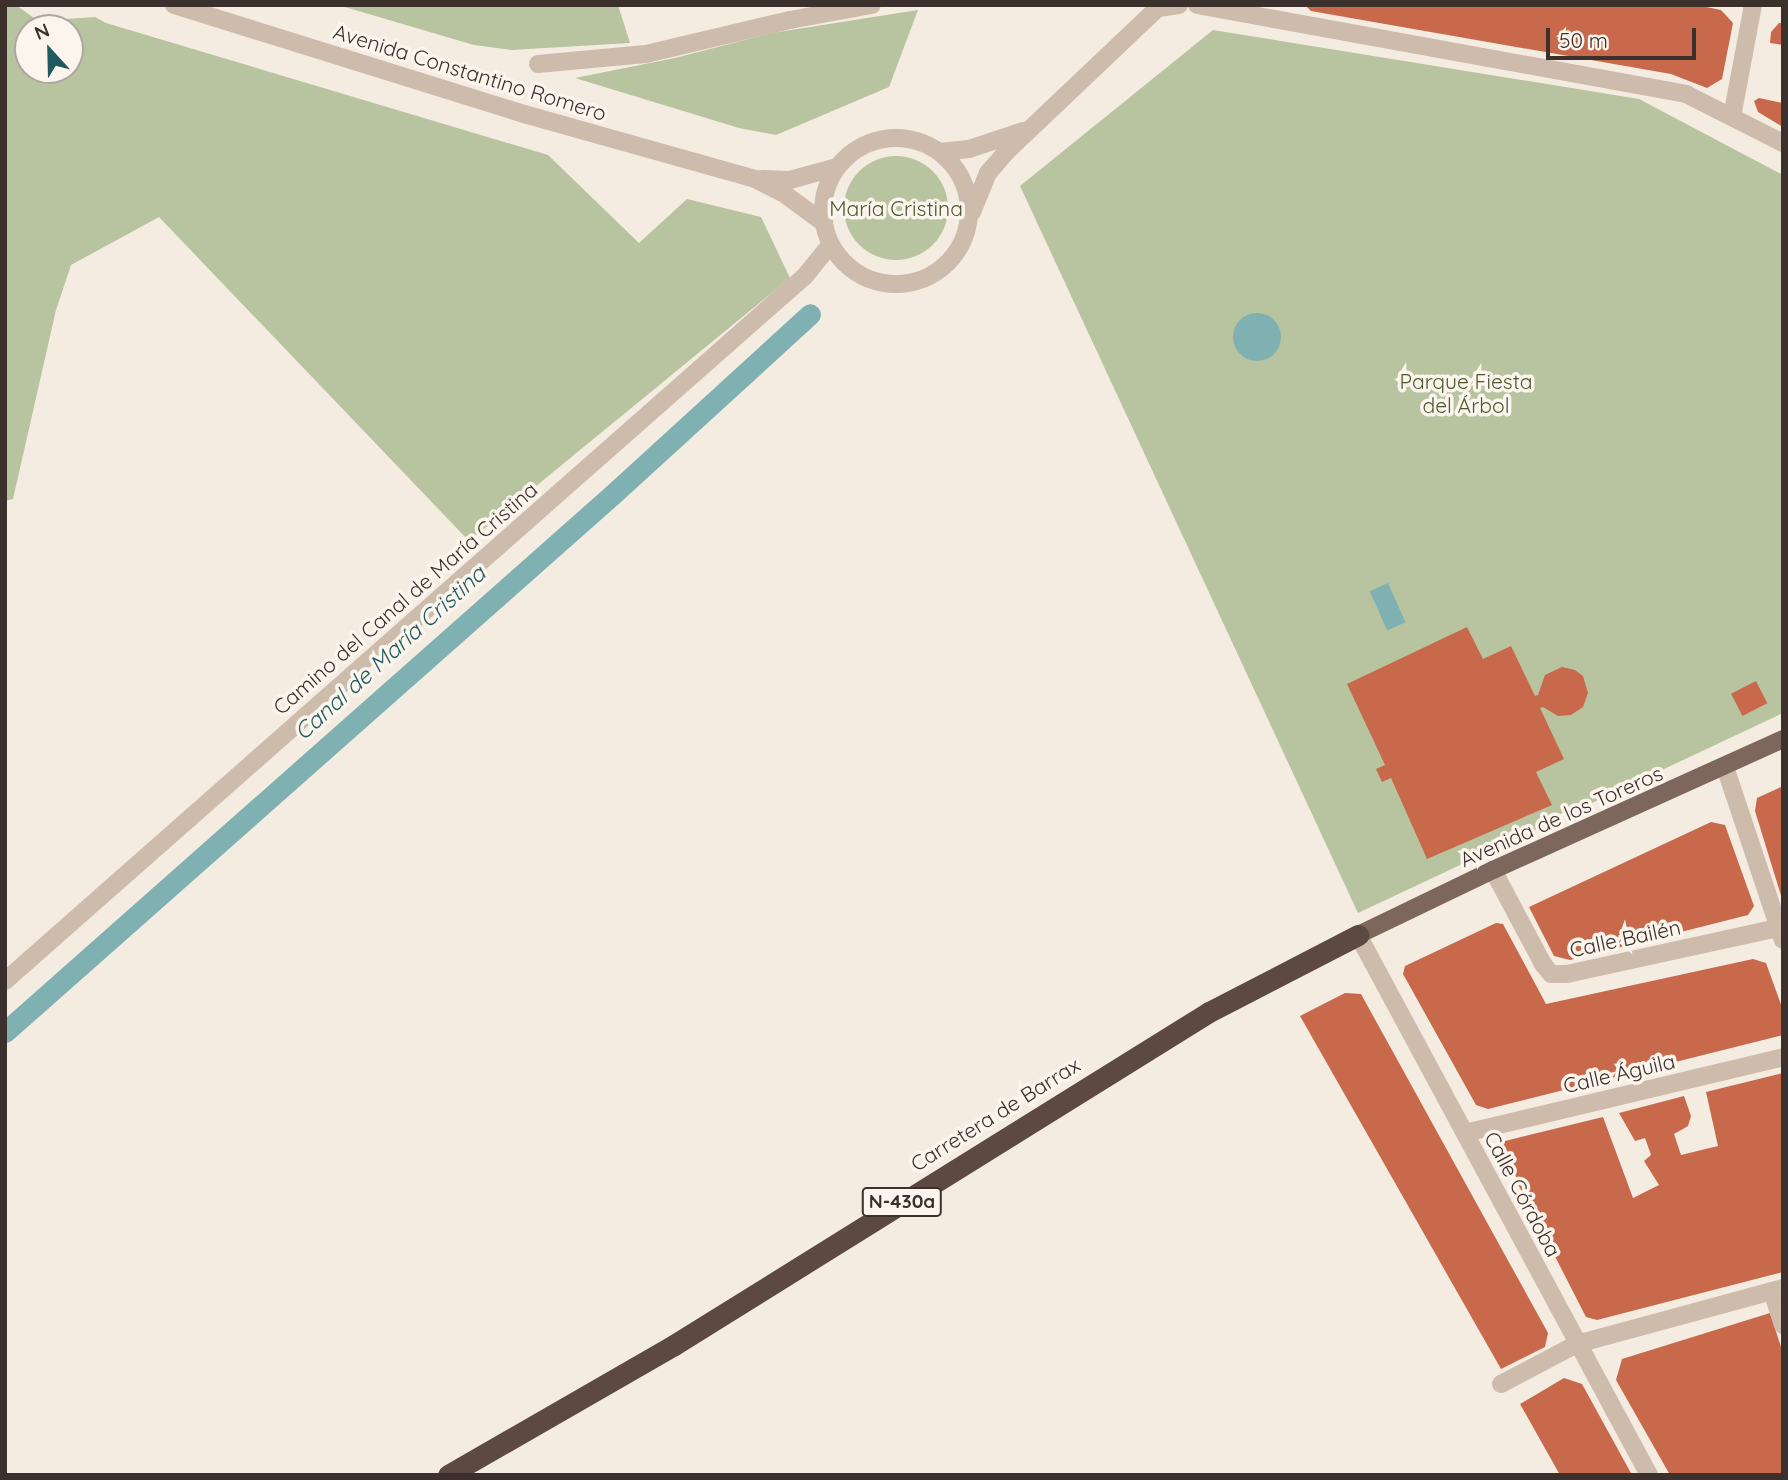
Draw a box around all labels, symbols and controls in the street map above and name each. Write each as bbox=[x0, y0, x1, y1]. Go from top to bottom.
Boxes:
north arrow bbox=[14, 14, 84, 84]
scale bar bbox=[1550, 14, 1700, 58]
text: N bbox=[31, 18, 53, 45]
street label: Avenida Constantino Romero bbox=[330, 18, 610, 126]
text: 50 m bbox=[1559, 27, 1608, 53]
park label: María Cristina bbox=[829, 195, 963, 221]
park label: Parque Fiesta del Árbol bbox=[1400, 368, 1532, 418]
street label: Camino del Canal de María Cristina bbox=[268, 476, 542, 720]
water label: Canal de María Cristina bbox=[289, 560, 491, 746]
street label: Avenida de los Toreros bbox=[1456, 760, 1666, 872]
street label: Calle Bailén bbox=[1567, 914, 1683, 962]
street label: Calle Águila bbox=[1561, 1048, 1677, 1098]
street label: Carretera de Barrax bbox=[906, 1052, 1084, 1176]
street label: Calle Córdoba bbox=[1479, 1127, 1567, 1261]
road number: N-430a bbox=[862, 1186, 942, 1218]

